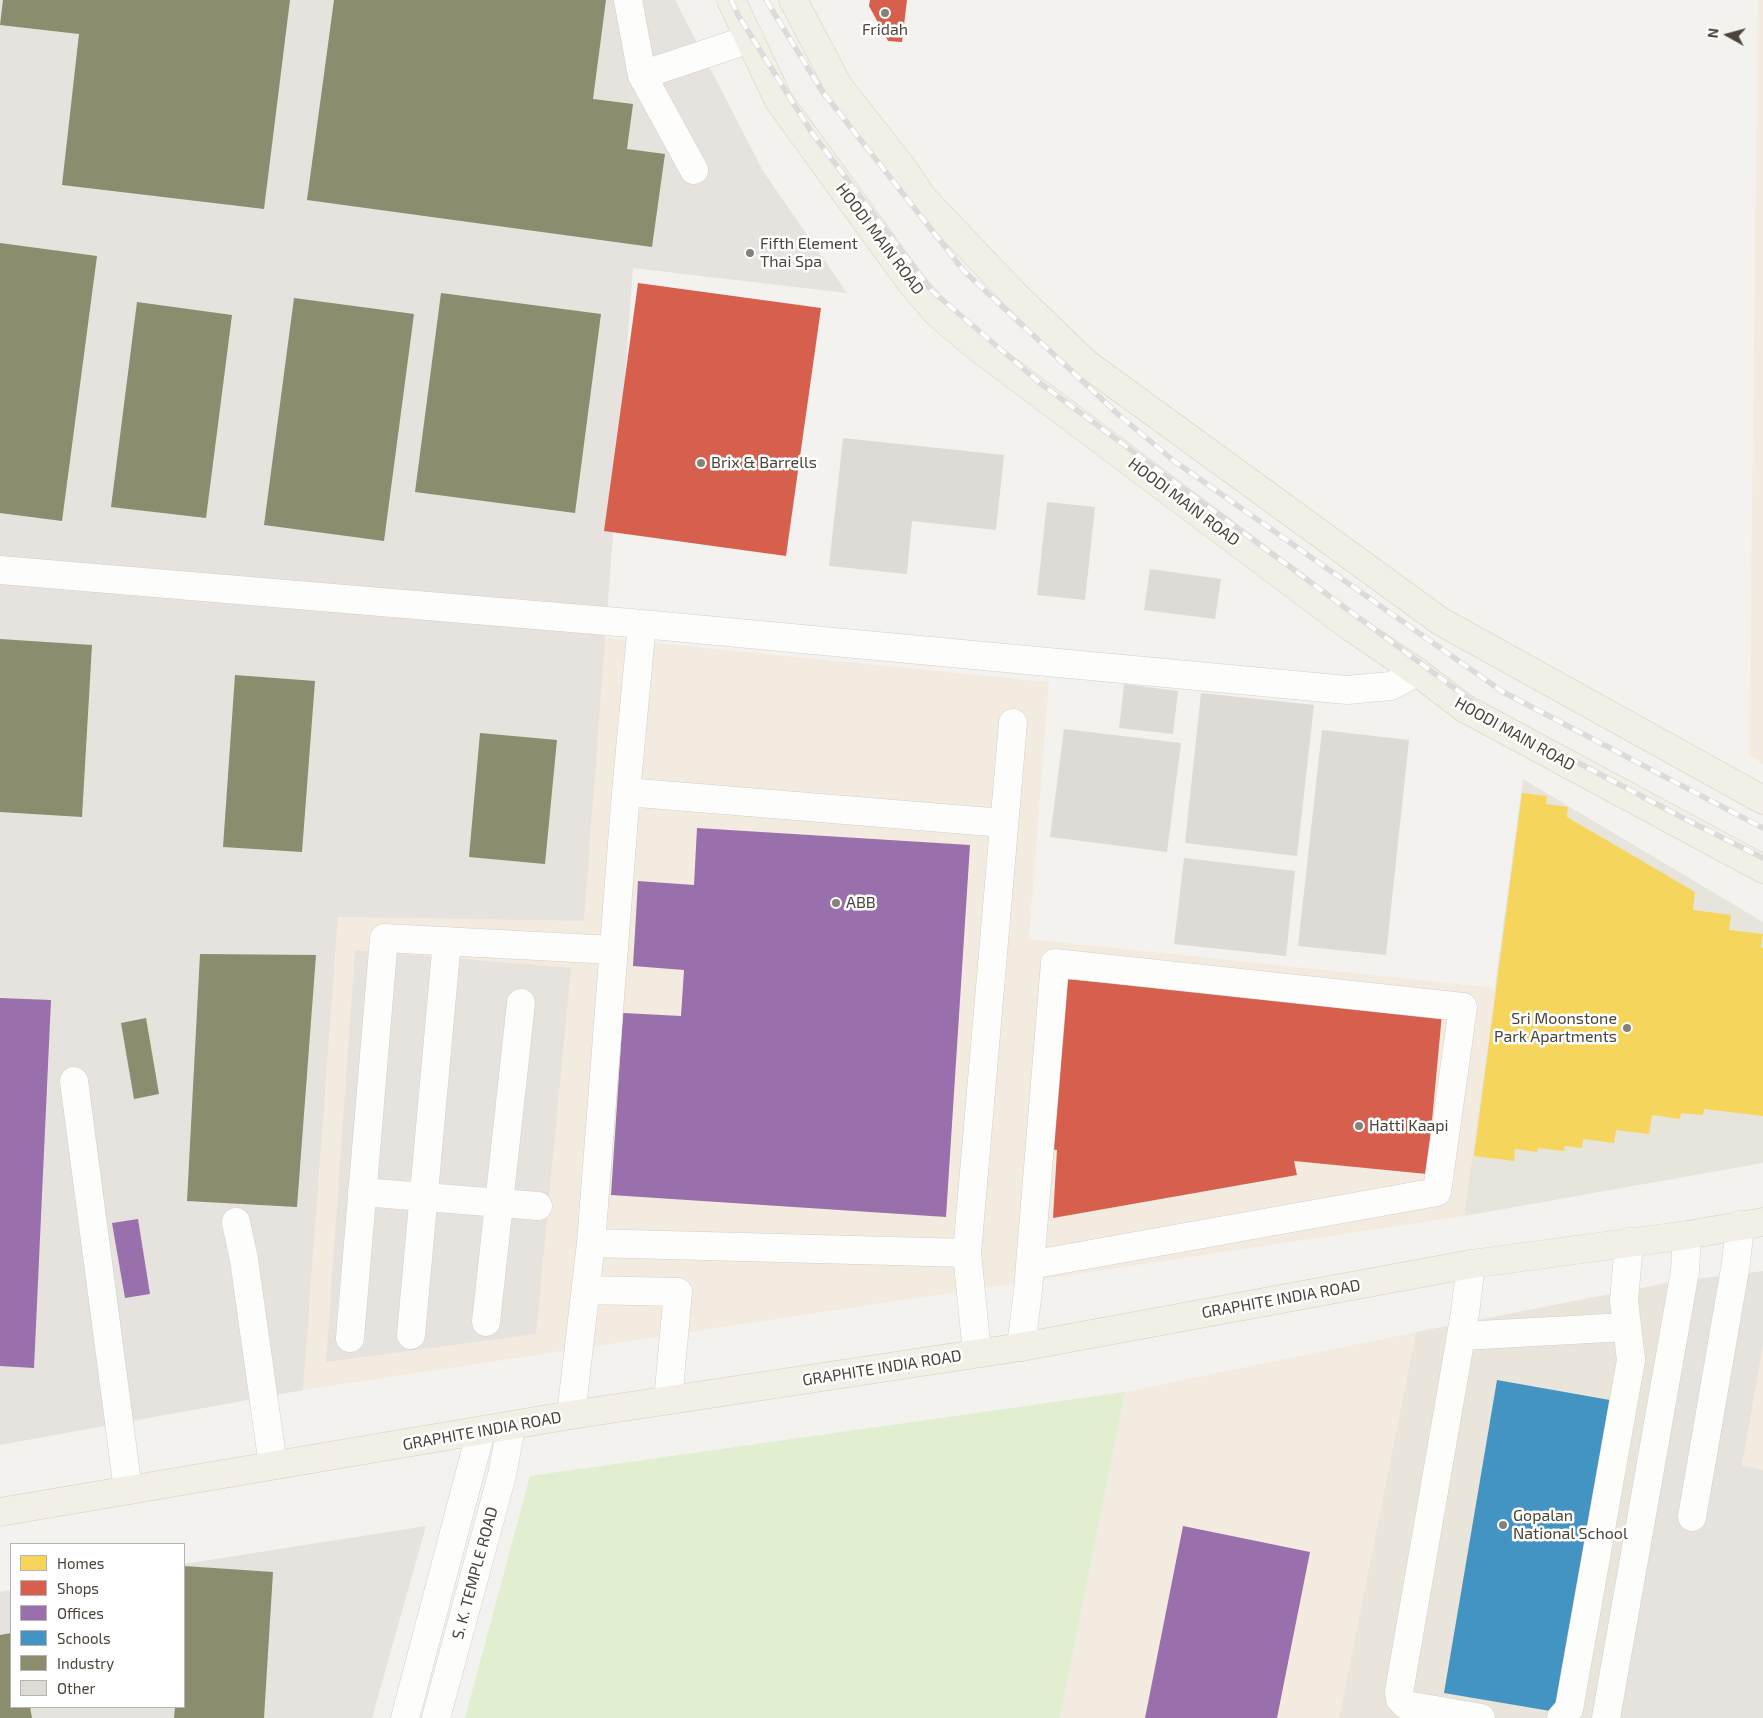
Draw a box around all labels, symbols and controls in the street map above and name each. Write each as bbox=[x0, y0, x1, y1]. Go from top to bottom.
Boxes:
marker: Fridah bbox=[879, 7, 891, 19]
north arrow bbox=[1703, 10, 1753, 60]
place label: Fridah bbox=[862, 20, 908, 40]
text: N bbox=[1704, 27, 1722, 39]
street label: HOODI MAIN ROAD bbox=[832, 179, 928, 299]
place label: Fifth Element Thai Spa bbox=[760, 234, 858, 272]
marker: Fifth Element Thai Spa bbox=[744, 247, 756, 259]
place label: Brix & Barrells bbox=[711, 453, 817, 473]
street label: HOODI MAIN ROAD bbox=[1124, 454, 1244, 550]
marker: Brix & Barrells bbox=[695, 457, 707, 469]
street label: HOODI MAIN ROAD bbox=[1452, 693, 1578, 775]
place label: ABB bbox=[846, 893, 876, 913]
marker: ABB bbox=[830, 897, 842, 909]
place label: Sri Moonstone Park Apartments bbox=[1494, 1009, 1617, 1047]
marker: Sri Moonstone Park Apartments bbox=[1621, 1022, 1633, 1034]
place label: Hatti Kaapi bbox=[1369, 1116, 1448, 1136]
marker: Hatti Kaapi bbox=[1353, 1120, 1365, 1132]
street label: GRAPHITE INDIA ROAD bbox=[1200, 1276, 1362, 1322]
street label: GRAPHITE INDIA ROAD bbox=[801, 1346, 963, 1390]
street label: GRAPHITE INDIA ROAD bbox=[401, 1408, 563, 1454]
street label: S. K. TEMPLE ROAD bbox=[448, 1505, 502, 1641]
place label: Gopalan National School bbox=[1513, 1506, 1628, 1544]
marker: Gopalan National School bbox=[1497, 1519, 1509, 1531]
legend bbox=[10, 1543, 185, 1708]
text: Homes bbox=[57, 1554, 104, 1572]
text: Shops bbox=[57, 1579, 99, 1597]
text: Offices bbox=[57, 1604, 104, 1622]
text: Schools bbox=[57, 1629, 111, 1647]
text: Industry bbox=[57, 1654, 114, 1672]
text: Other bbox=[57, 1679, 96, 1697]

